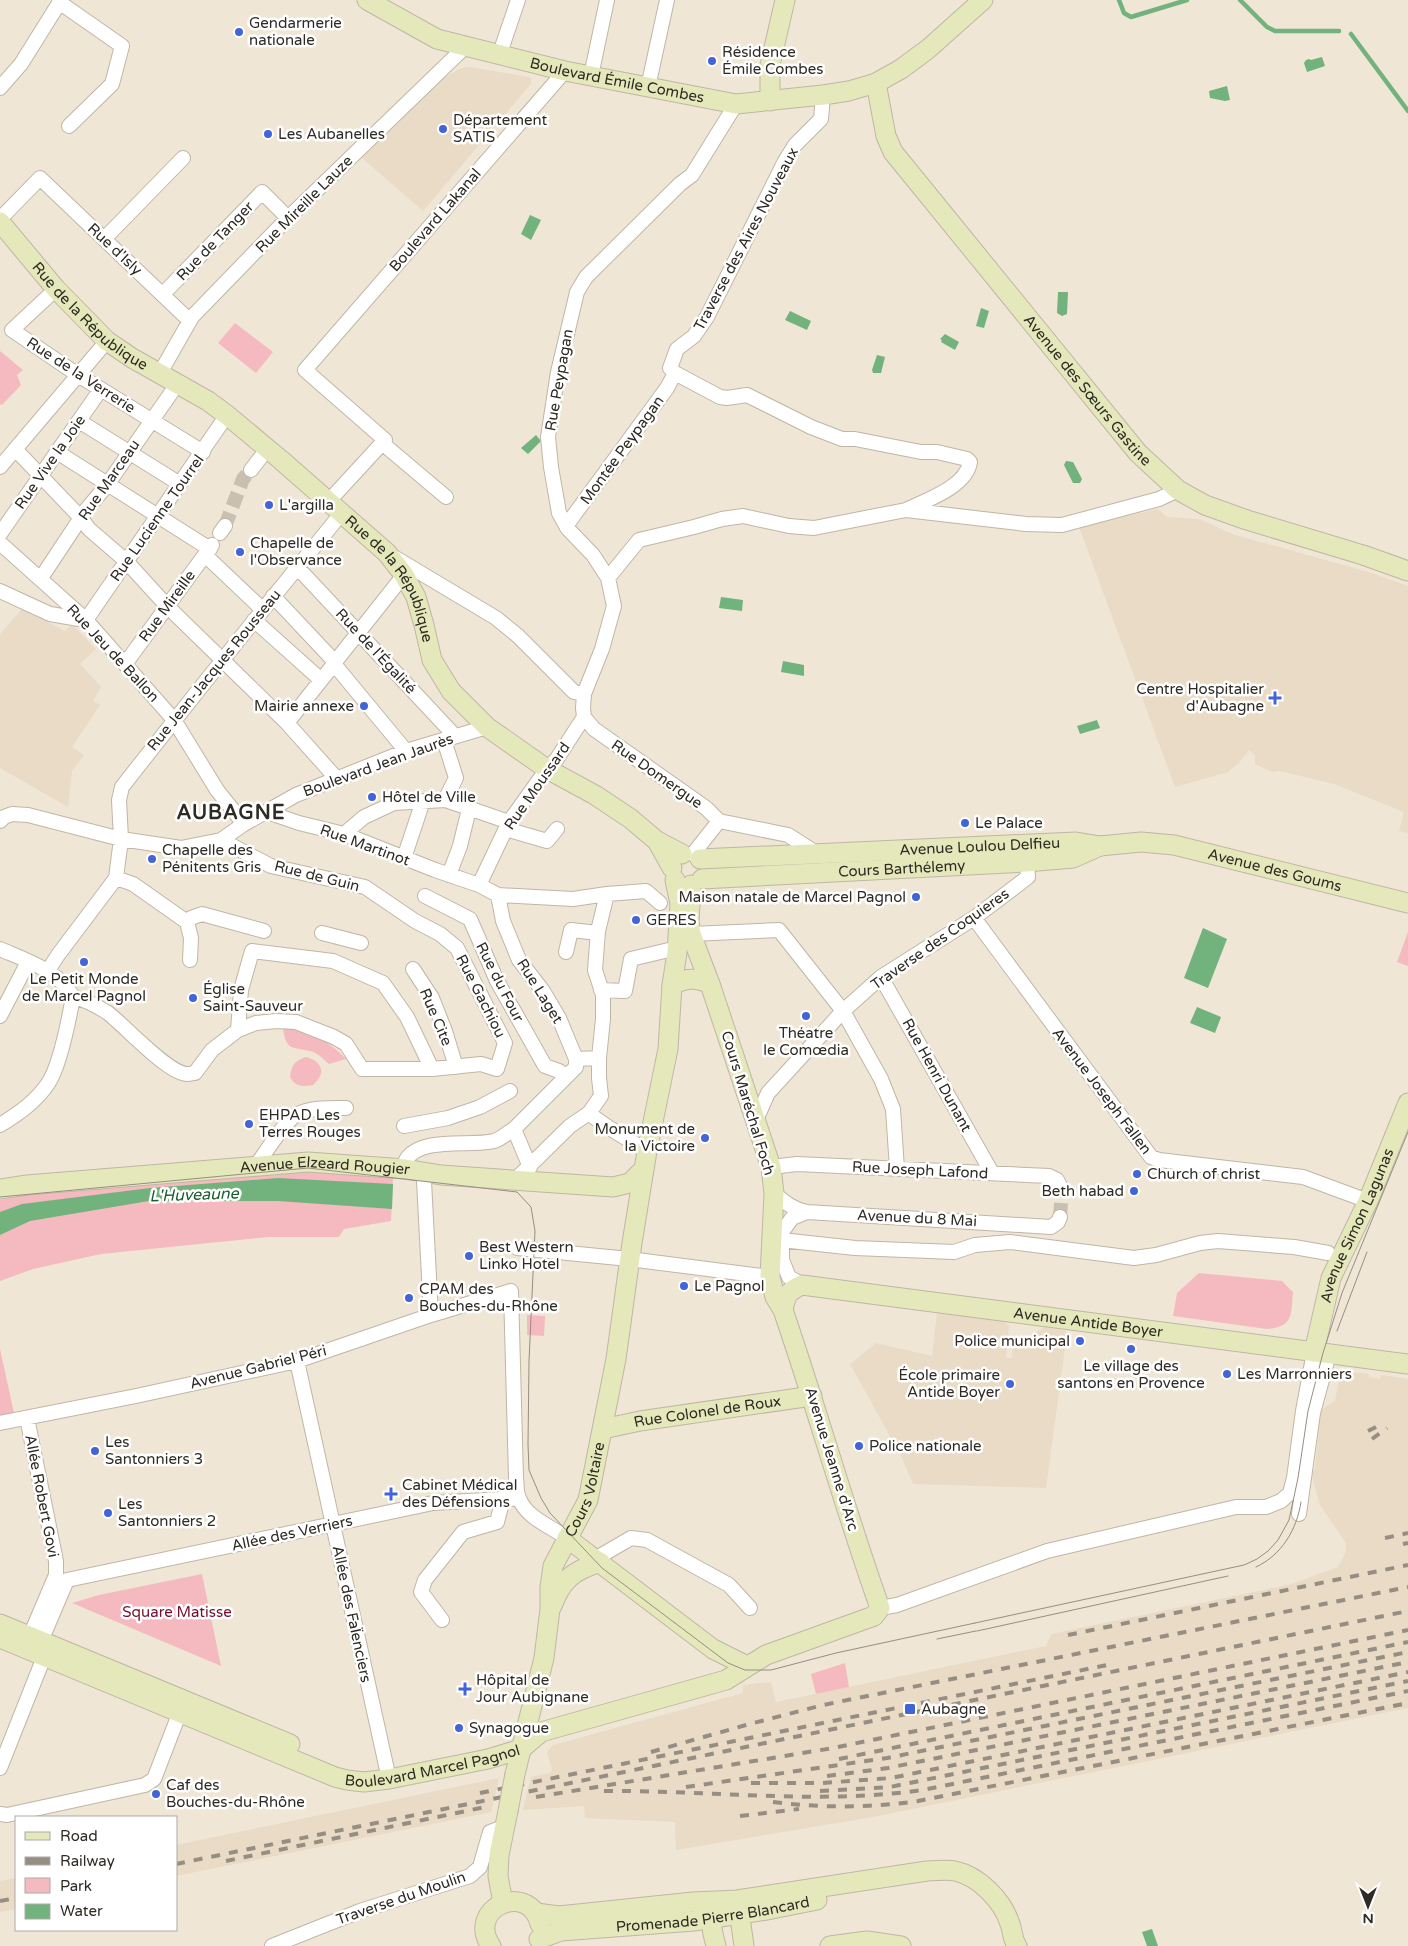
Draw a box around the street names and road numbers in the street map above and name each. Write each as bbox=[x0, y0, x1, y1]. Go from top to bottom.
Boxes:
street label: Boulevard Émile Combes bbox=[528, 54, 706, 107]
street label: Traverse des Aires Nouveaux bbox=[690, 144, 802, 334]
street label: Rue Mireille Lauze bbox=[252, 152, 356, 256]
street label: Boulevard Lakanal bbox=[385, 165, 485, 275]
street label: Rue de Tanger bbox=[173, 197, 258, 284]
street label: Rue d'Isly bbox=[84, 219, 146, 279]
street label: Rue de la République bbox=[28, 258, 151, 374]
street label: Avenue des Sœurs Gastine bbox=[1020, 311, 1155, 470]
street label: Rue Peypagan bbox=[541, 327, 577, 433]
street label: Rue de la Verrerie bbox=[23, 333, 139, 417]
street label: Montée Peypagan bbox=[576, 392, 668, 508]
street label: Rue Vive la Joie bbox=[11, 411, 89, 513]
street label: Rue Marceau bbox=[75, 436, 143, 524]
street label: Rue Lucienne Tourrel bbox=[106, 451, 208, 585]
street label: Rue de la République bbox=[341, 512, 437, 644]
street label: Rue Mireille bbox=[135, 567, 199, 645]
street label: Rue Jean-Jacques Rousseau bbox=[143, 586, 285, 754]
street label: Rue Jeu de Ballon bbox=[63, 600, 163, 706]
street label: Rue de l'Égalité bbox=[332, 605, 420, 697]
street label: Boulevard Jean Jaurès bbox=[300, 729, 456, 801]
street label: Rue Domergue bbox=[608, 736, 706, 812]
street label: Rue Moussard bbox=[500, 739, 574, 833]
street label: Rue Martinot bbox=[318, 820, 413, 870]
street label: Avenue Loulou Delfieu bbox=[899, 834, 1060, 859]
street label: Avenue des Goums bbox=[1206, 845, 1344, 895]
street label: Cours Barthélemy bbox=[838, 856, 966, 881]
street label: Rue de Guin bbox=[272, 857, 362, 895]
street label: Traverse des Coquieres bbox=[868, 884, 1012, 994]
street label: Rue du Four bbox=[472, 939, 528, 1025]
street label: Rue Gachiou bbox=[452, 951, 510, 1041]
street label: Rue Laget bbox=[513, 955, 567, 1027]
street label: Rue Cite bbox=[416, 986, 456, 1048]
street label: Rue Henri Dunant bbox=[898, 1015, 976, 1135]
street label: Avenue Joseph Fallen bbox=[1049, 1024, 1155, 1158]
street label: Cours Maréchal Foch bbox=[717, 1029, 779, 1177]
street label: Avenue Simon Lagunas bbox=[1317, 1146, 1398, 1305]
street label: Avenue Elzeard Rougier bbox=[239, 1153, 412, 1179]
street label: Rue Joseph Lafond bbox=[851, 1157, 989, 1183]
street label: Avenue du 8 Mai bbox=[857, 1206, 977, 1230]
street label: Avenue Antide Boyer bbox=[1012, 1304, 1164, 1341]
street label: Avenue Gabriel Péri bbox=[188, 1341, 328, 1393]
street label: Avenue Jeanne d'Arc bbox=[802, 1385, 862, 1533]
street label: Rue Colonel de Roux bbox=[632, 1392, 782, 1431]
street label: Allée Robert Govi bbox=[21, 1433, 63, 1559]
street label: Cours Voltaire bbox=[561, 1440, 608, 1540]
street label: Allée des Verriers bbox=[230, 1511, 354, 1555]
street label: Allée des FaÏenciers bbox=[329, 1544, 375, 1684]
street label: Boulevard Marcel Pagnol bbox=[344, 1741, 522, 1791]
street label: Traverse du Moulin bbox=[334, 1867, 468, 1929]
street label: Promenade Pierre Blancard bbox=[615, 1893, 811, 1936]

